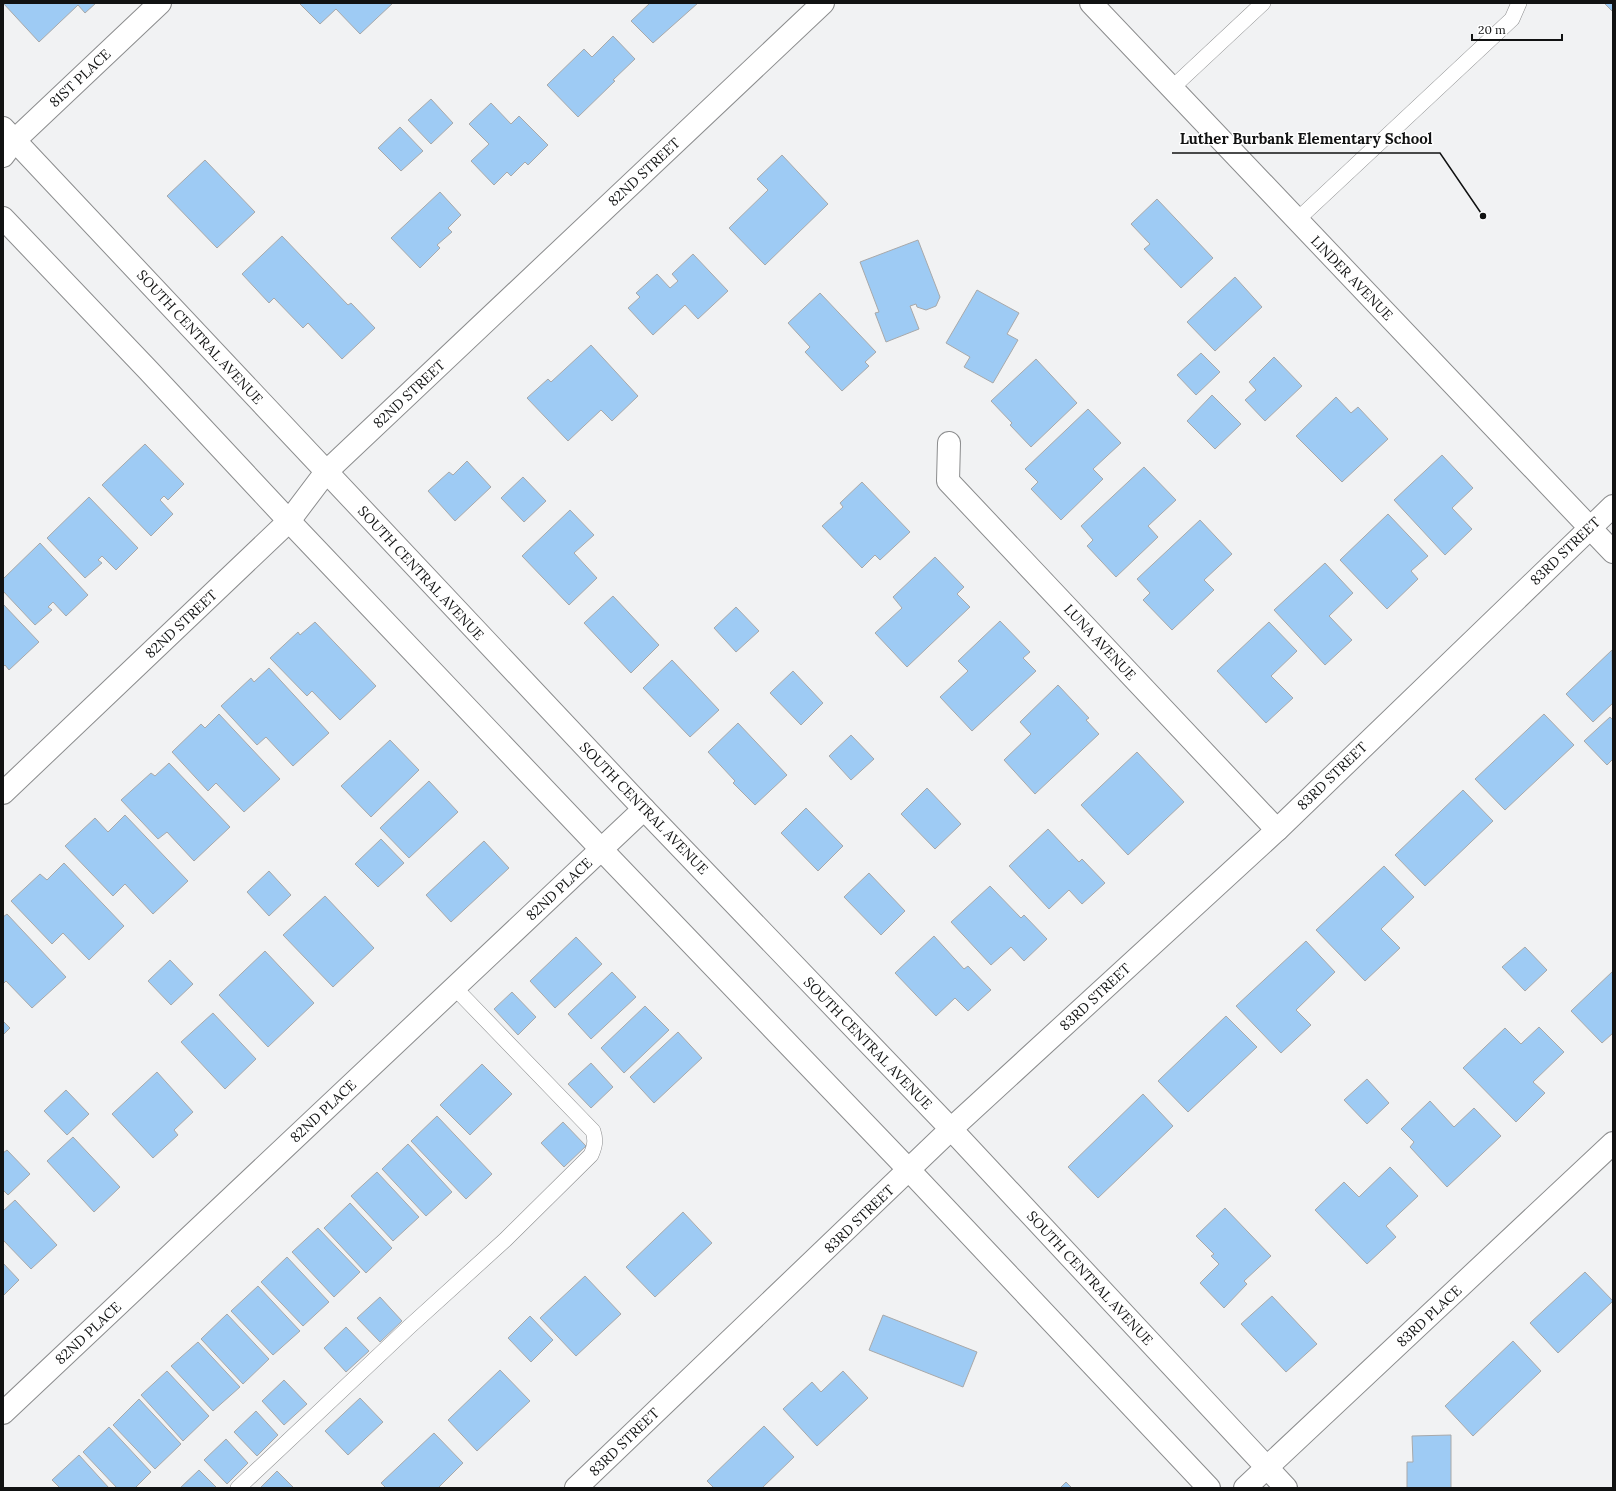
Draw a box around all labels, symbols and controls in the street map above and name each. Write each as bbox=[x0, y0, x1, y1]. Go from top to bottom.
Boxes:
scale bar bbox=[1472, 16, 1562, 42]
text: 20 m bbox=[1478, 22, 1506, 37]
street label: 81ST PLACE bbox=[46, 45, 115, 111]
callout: Luther Burbank Elementary School bbox=[1172, 126, 1440, 153]
text: Luther Burbank Elementary School bbox=[1180, 129, 1433, 148]
street label: 82ND STREET bbox=[604, 134, 684, 210]
street label: LINDER AVENUE bbox=[1307, 232, 1397, 324]
street label: SOUTH CENTRAL AVENUE bbox=[133, 266, 267, 408]
street label: 82ND STREET bbox=[369, 356, 449, 432]
street label: SOUTH CENTRAL AVENUE bbox=[354, 502, 488, 644]
street label: 83RD STREET bbox=[1526, 513, 1604, 589]
street label: 82ND STREET bbox=[141, 586, 221, 662]
street label: LUNA AVENUE bbox=[1060, 600, 1140, 684]
street label: SOUTH CENTRAL AVENUE bbox=[576, 738, 712, 878]
street label: 83RD STREET bbox=[1293, 738, 1371, 814]
street label: 82ND PLACE bbox=[522, 854, 596, 924]
street label: 83RD STREET bbox=[1056, 959, 1134, 1034]
street label: SOUTH CENTRAL AVENUE bbox=[800, 973, 936, 1113]
street label: 82ND PLACE bbox=[286, 1076, 360, 1146]
street label: 83RD STREET bbox=[820, 1181, 898, 1257]
street label: SOUTH CENTRAL AVENUE bbox=[1023, 1207, 1157, 1349]
street label: 83RD PLACE bbox=[1393, 1281, 1466, 1351]
street label: 82ND PLACE bbox=[51, 1298, 125, 1368]
street label: 83RD STREET bbox=[585, 1404, 663, 1480]

